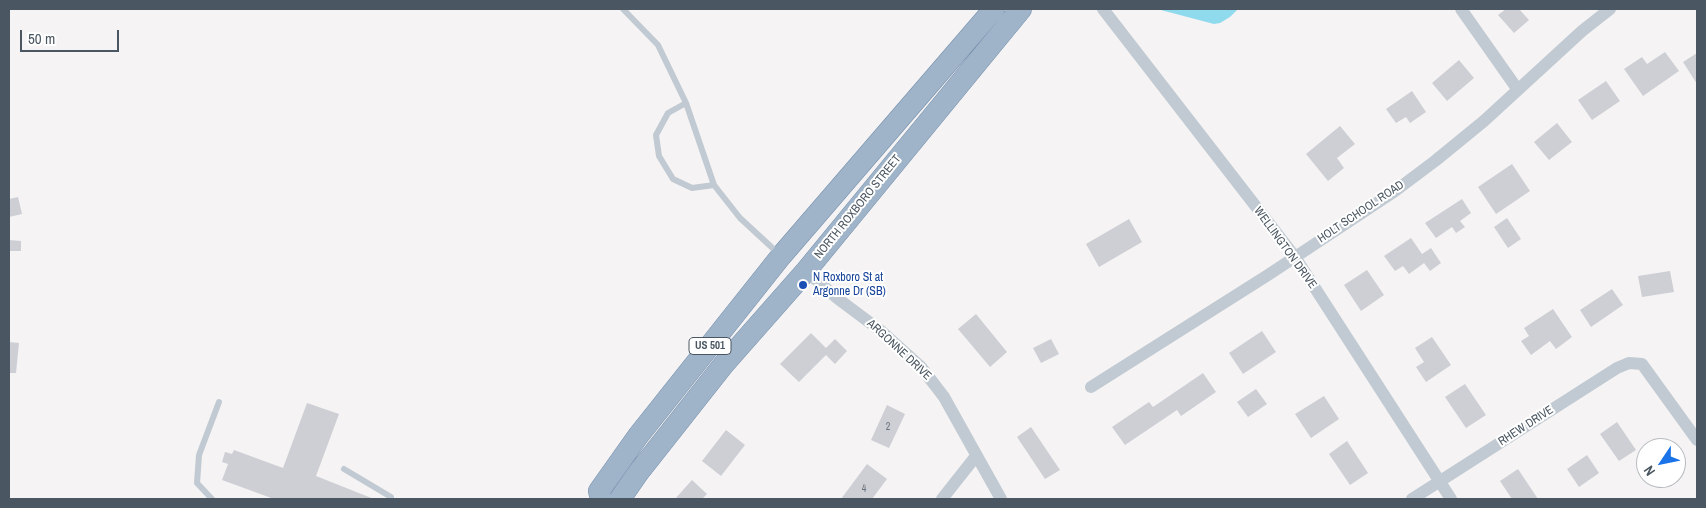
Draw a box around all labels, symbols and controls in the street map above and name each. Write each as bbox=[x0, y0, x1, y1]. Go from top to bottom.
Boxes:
scale bar bbox=[22, 20, 121, 52]
text: 50 m bbox=[28, 28, 55, 49]
street label: NORTH ROXBORO STREET bbox=[812, 152, 904, 262]
street label: HOLT SCHOOL ROAD bbox=[1315, 178, 1407, 246]
street label: WELLINGTON DRIVE bbox=[1250, 204, 1320, 292]
place label: N Roxboro St at Argonne Dr (SB) bbox=[813, 271, 886, 299]
marker: N Roxboro St at Argonne Dr (SB) bbox=[797, 279, 809, 291]
street label: ARGONNE DRIVE bbox=[864, 317, 934, 383]
road number: US 501 bbox=[689, 338, 731, 354]
street label: RHEW DRIVE bbox=[1496, 403, 1556, 449]
house number: 2 bbox=[886, 421, 890, 433]
north arrow bbox=[1636, 438, 1686, 488]
text: N bbox=[1640, 462, 1659, 479]
house number: 4 bbox=[862, 483, 866, 495]

